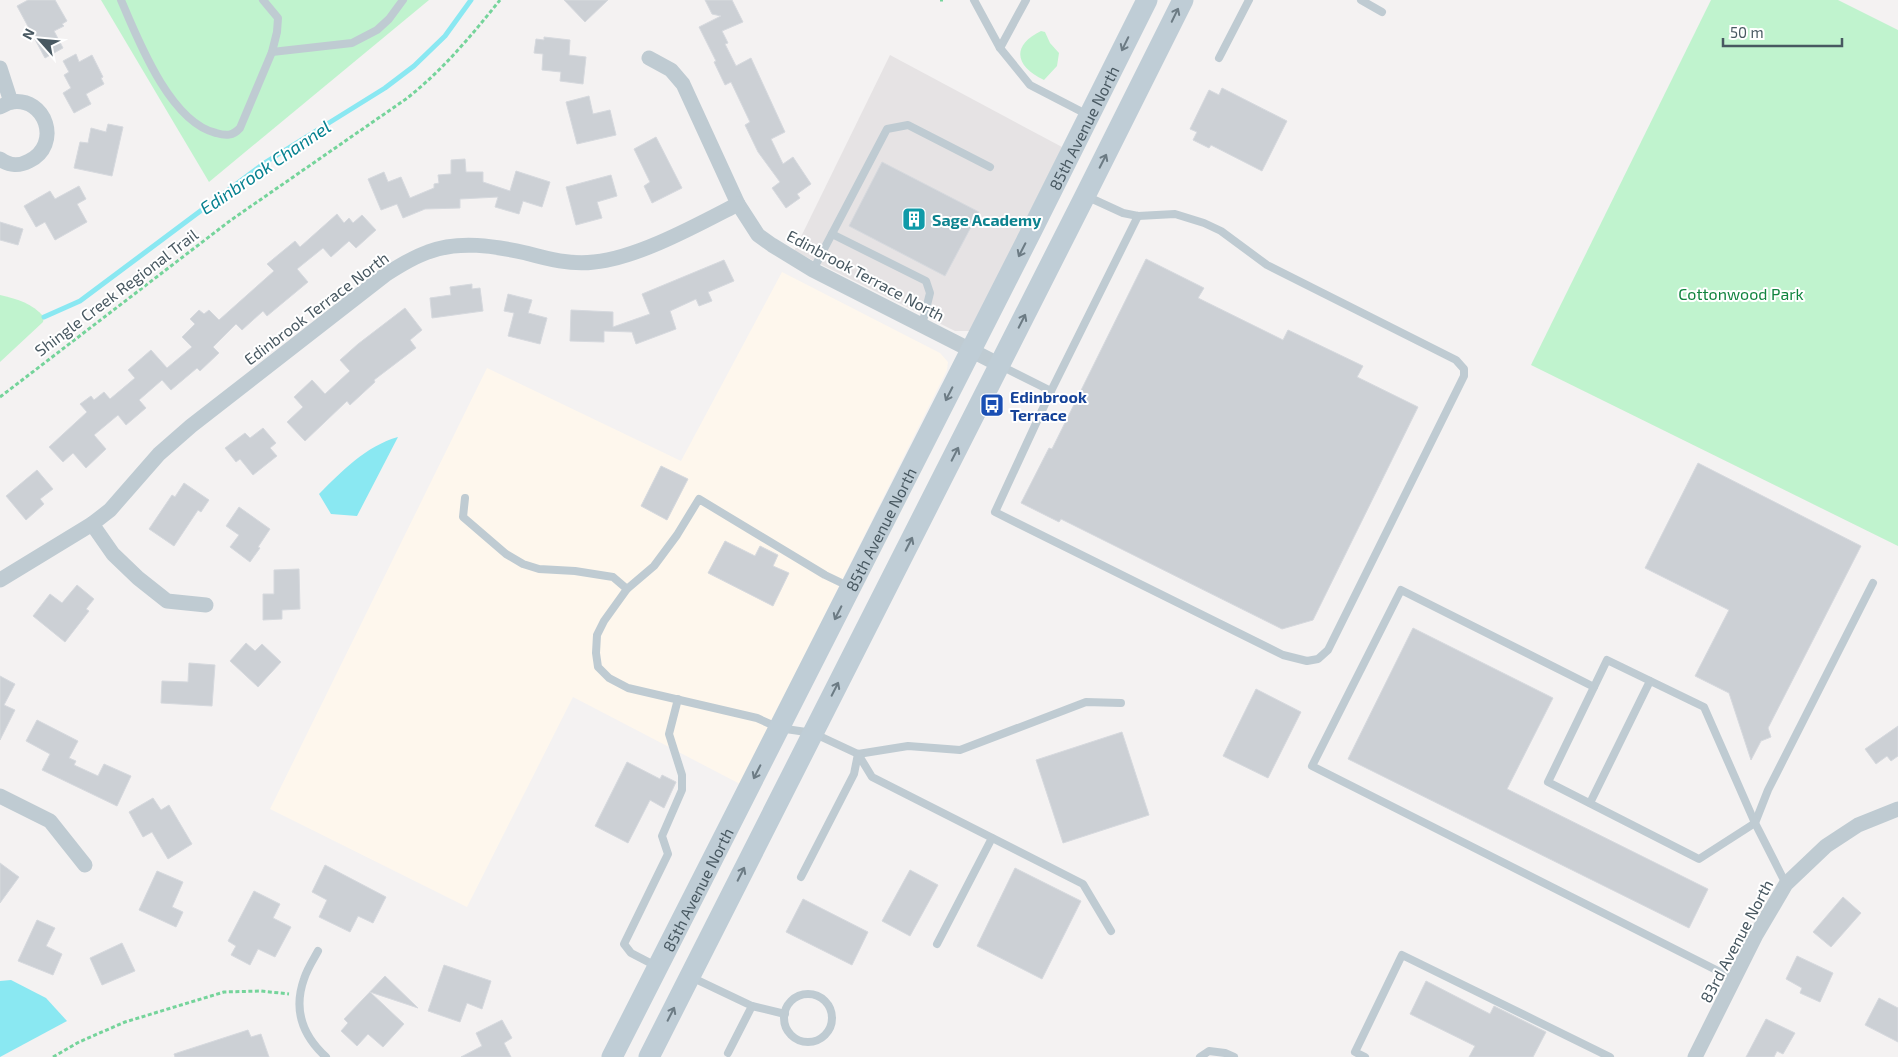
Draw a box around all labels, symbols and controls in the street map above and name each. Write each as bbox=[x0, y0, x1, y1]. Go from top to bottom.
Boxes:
one-way arrow bbox=[1171, 8, 1180, 23]
north arrow bbox=[15, 15, 65, 65]
scale bar bbox=[1723, 15, 1842, 47]
text: 50 m bbox=[1730, 23, 1764, 41]
text: N bbox=[18, 26, 38, 42]
one-way arrow bbox=[1120, 36, 1129, 51]
street label: 85th Avenue North bbox=[1044, 62, 1122, 193]
water label: Edinbrook Channel bbox=[195, 115, 335, 219]
one-way arrow bbox=[1099, 154, 1108, 169]
building icon: Sage Academy bbox=[901, 206, 927, 232]
place label: Sage Academy bbox=[932, 210, 1041, 230]
street label: Shingle Creek Regional Trail bbox=[31, 224, 201, 360]
street label: Edinbrook Terrace North bbox=[784, 225, 948, 325]
one-way arrow bbox=[1017, 242, 1027, 257]
street label: Edinbrook Terrace North bbox=[240, 248, 392, 368]
park label: Cottonwood Park bbox=[1678, 284, 1804, 303]
one-way arrow bbox=[1017, 314, 1027, 329]
one-way arrow bbox=[944, 387, 954, 402]
place label: Edinbrook Terrace bbox=[1010, 387, 1087, 424]
bus stop icon: Edinbrook Terrace bbox=[979, 392, 1005, 418]
one-way arrow bbox=[950, 446, 960, 461]
street label: 85th Avenue North bbox=[841, 464, 919, 594]
one-way arrow bbox=[904, 537, 914, 552]
one-way arrow bbox=[833, 605, 842, 620]
one-way arrow bbox=[831, 682, 840, 697]
one-way arrow bbox=[752, 764, 762, 779]
street label: 85th Avenue North bbox=[658, 824, 736, 954]
one-way arrow bbox=[737, 867, 746, 882]
street label: 83rd Avenue North bbox=[1696, 876, 1776, 1006]
one-way arrow bbox=[666, 1006, 676, 1021]

